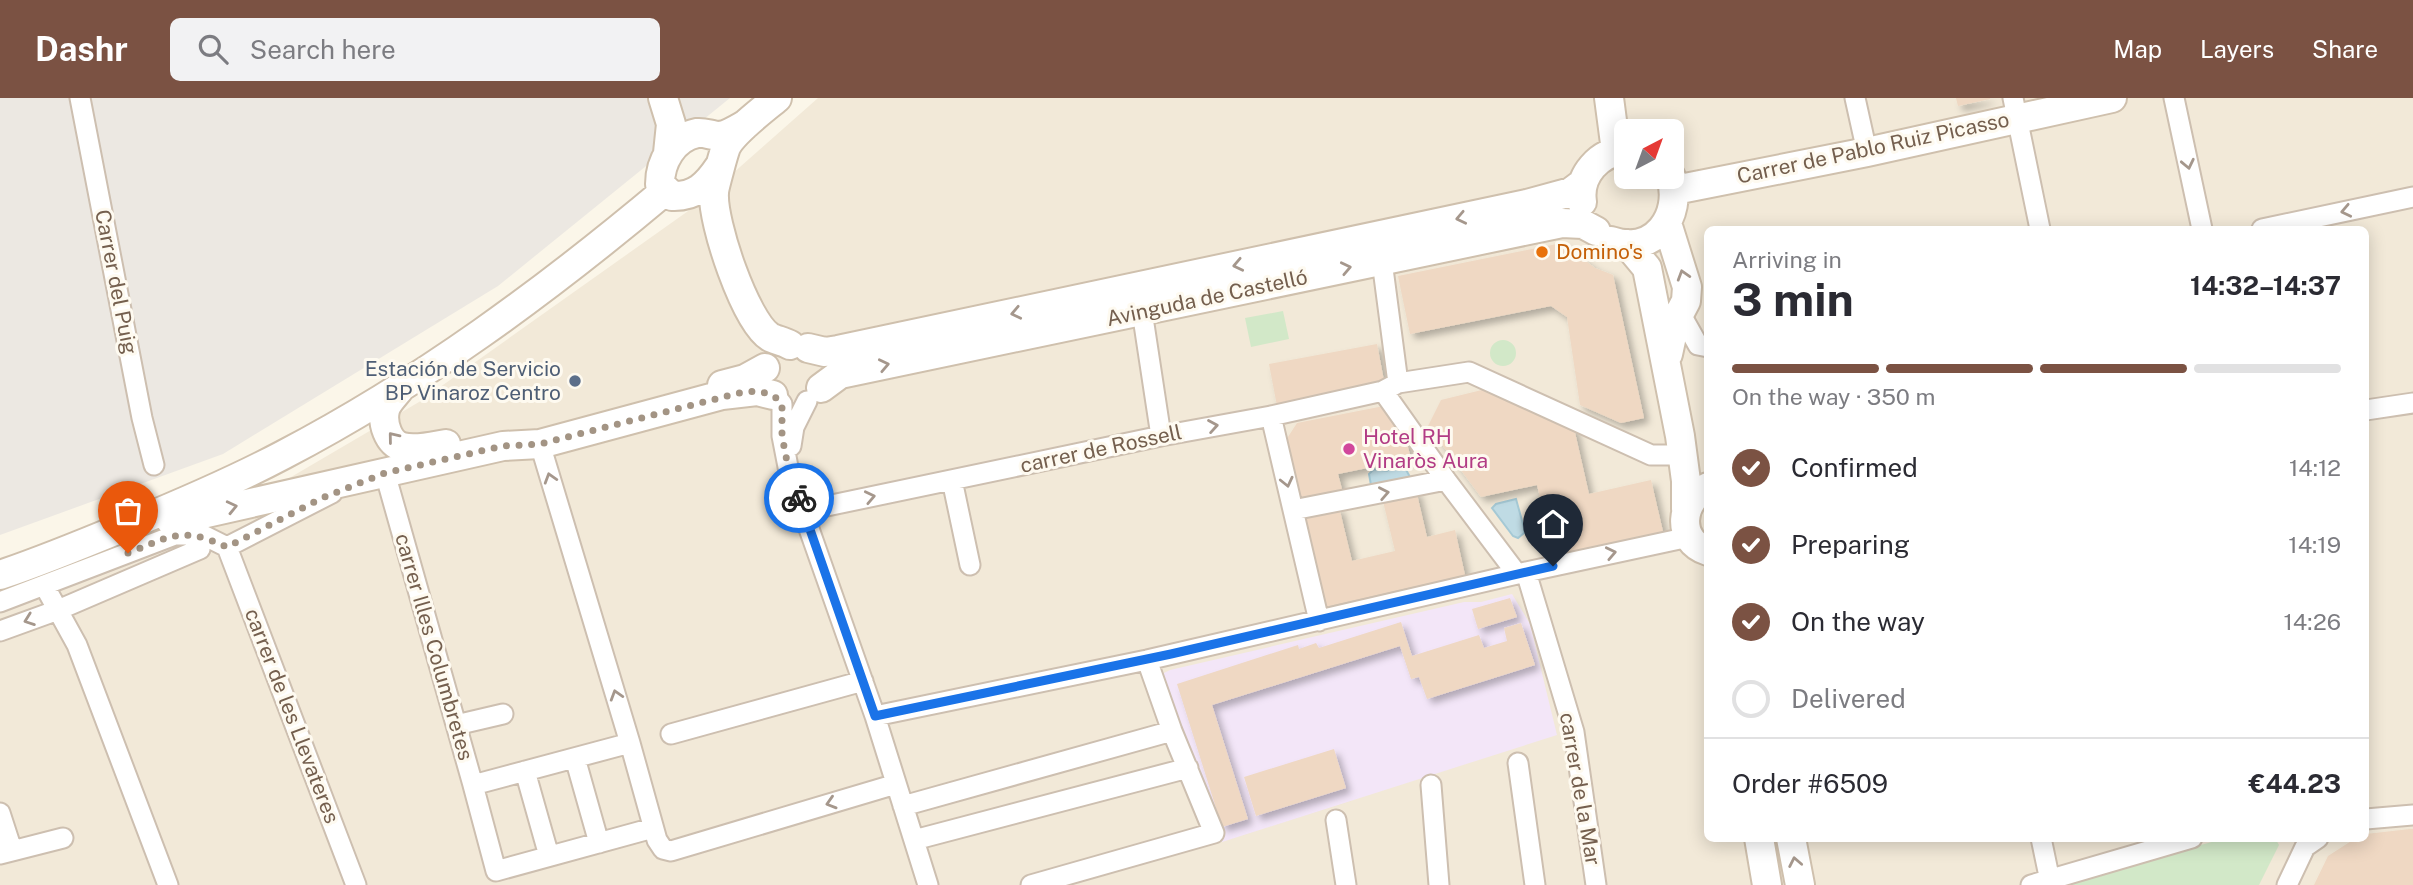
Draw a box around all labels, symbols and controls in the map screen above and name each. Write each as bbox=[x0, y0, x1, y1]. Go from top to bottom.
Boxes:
search box bbox=[170, 18, 660, 81]
text: Dashr bbox=[35, 30, 128, 68]
icon: search bbox=[194, 30, 232, 68]
text: Search here bbox=[250, 34, 396, 65]
text: Map bbox=[2113, 35, 2162, 63]
text: Layers bbox=[2200, 35, 2274, 63]
text: Share bbox=[2312, 35, 2378, 63]
street label: Carrer de Pablo Ruiz Picasso bbox=[1734, 106, 2011, 189]
north arrow bbox=[1614, 119, 1684, 189]
map controls bbox=[1614, 119, 1684, 189]
one-way arrow bbox=[2179, 158, 2194, 170]
one-way arrow bbox=[2340, 203, 2352, 217]
street label: Carrer del Puig bbox=[90, 207, 143, 356]
one-way arrow bbox=[1455, 210, 1467, 224]
place label: Domino's bbox=[1556, 239, 1643, 264]
marker: Domino's bbox=[1534, 244, 1550, 260]
text: Arriving in bbox=[1732, 246, 1842, 273]
one-way arrow bbox=[1232, 257, 1244, 272]
one-way arrow bbox=[1340, 262, 1352, 277]
street label: Avinguda de Castelló bbox=[1104, 264, 1310, 331]
one-way arrow bbox=[1677, 270, 1692, 282]
text: 14:32–14:37 bbox=[2190, 270, 2341, 301]
text: 3 min bbox=[1732, 272, 1854, 326]
one-way arrow bbox=[1010, 304, 1022, 319]
place label: Estación de Servicio BP Vinaroz Centro bbox=[365, 356, 561, 405]
one-way arrow bbox=[878, 359, 890, 374]
marker: Estación de Servicio BP Vinaroz Centro bbox=[567, 373, 583, 389]
text: On the way · 350 m bbox=[1732, 383, 1935, 410]
street label: carrer de Rossell bbox=[1018, 419, 1184, 478]
one-way arrow bbox=[1207, 419, 1219, 434]
place label: Hotel RH Vinaròs Aura bbox=[1363, 424, 1488, 473]
one-way arrow bbox=[389, 433, 402, 445]
marker: Hotel RH Vinaròs Aura bbox=[1341, 441, 1357, 457]
icon: check bbox=[1732, 449, 1770, 487]
text: Confirmed bbox=[1791, 452, 1918, 483]
text: 14:12 bbox=[2289, 454, 2341, 481]
courier bbox=[764, 463, 834, 533]
one-way arrow bbox=[544, 472, 558, 484]
one-way arrow bbox=[1279, 476, 1293, 488]
icon: bike bbox=[780, 479, 818, 517]
pin bbox=[98, 481, 158, 553]
one-way arrow bbox=[1378, 486, 1390, 501]
one-way arrow bbox=[864, 490, 876, 505]
icon: bag bbox=[109, 492, 147, 530]
pin bbox=[1523, 494, 1583, 566]
one-way arrow bbox=[226, 501, 238, 515]
icon: home bbox=[1534, 505, 1572, 543]
icon: check bbox=[1732, 526, 1770, 564]
text: Preparing bbox=[1791, 529, 1910, 560]
street label: carrer Illes Columbretes bbox=[390, 531, 479, 763]
text: 14:19 bbox=[2288, 531, 2341, 558]
one-way arrow bbox=[1605, 547, 1617, 562]
icon: check bbox=[1732, 603, 1770, 641]
street label: carrer de les Llevateres bbox=[240, 605, 345, 827]
text: On the way bbox=[1791, 606, 1925, 637]
text: 14:26 bbox=[2284, 608, 2341, 635]
one-way arrow bbox=[24, 612, 36, 626]
text: Delivered bbox=[1791, 683, 1906, 714]
one-way arrow bbox=[610, 690, 625, 702]
street label: carrer de la Mar bbox=[1555, 711, 1606, 867]
text: Order #6509 bbox=[1732, 768, 1888, 799]
text: €44.23 bbox=[2249, 768, 2341, 799]
one-way arrow bbox=[825, 795, 837, 810]
one-way arrow bbox=[1789, 856, 1804, 868]

